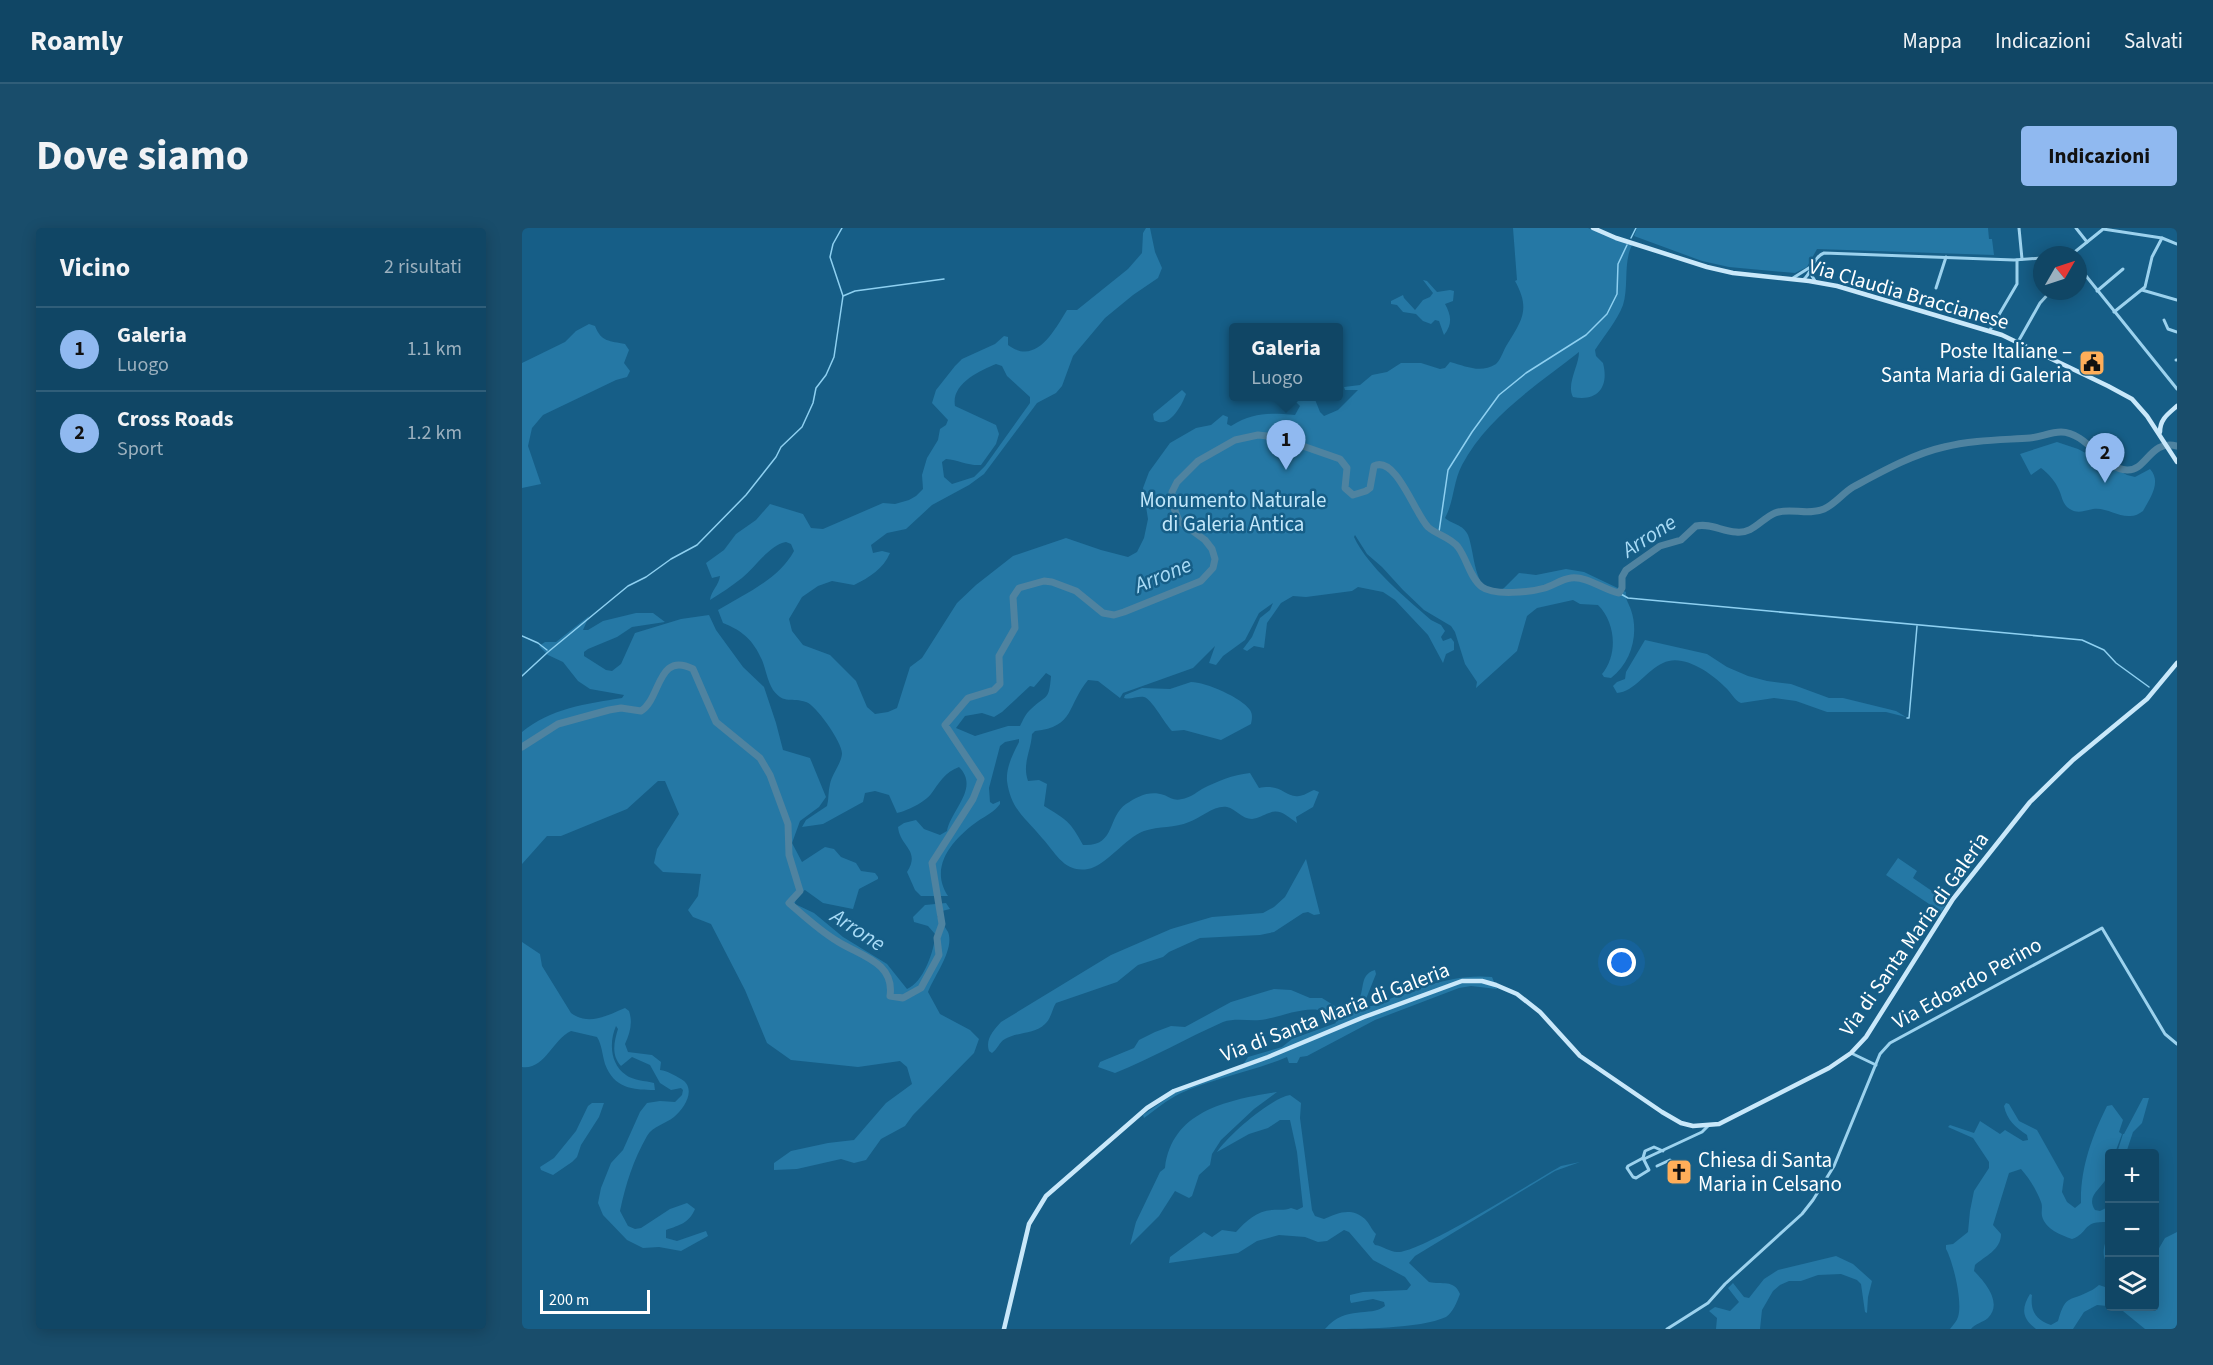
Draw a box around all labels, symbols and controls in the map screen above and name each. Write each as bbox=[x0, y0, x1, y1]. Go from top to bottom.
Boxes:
text: Roamly bbox=[30, 21, 123, 61]
text: Mappa bbox=[1903, 26, 1962, 56]
text: Indicazioni bbox=[1995, 26, 2091, 56]
text: Salvati bbox=[2124, 26, 2183, 56]
text: Dove siamo bbox=[36, 126, 249, 186]
button: Indicazioni bbox=[2021, 126, 2177, 186]
north arrow bbox=[2033, 246, 2087, 300]
text: Vicino bbox=[60, 249, 130, 286]
street label: Via Claudia Braccianese bbox=[1805, 251, 2013, 337]
text: 2 risultati bbox=[384, 253, 462, 281]
text: Galeria bbox=[117, 319, 187, 351]
popup bbox=[1229, 323, 1343, 401]
text: Galeria bbox=[1251, 332, 1321, 364]
text: 1 bbox=[74, 335, 85, 363]
text: 1.1 km bbox=[407, 335, 462, 363]
place label: Poste Italiane – Santa Maria di Galeria bbox=[1881, 336, 2072, 390]
public building icon: Poste Italiane – Santa Maria di Galeria bbox=[2077, 348, 2107, 378]
text: Luogo bbox=[117, 351, 169, 379]
text: Luogo bbox=[1251, 364, 1303, 392]
text: Cross Roads bbox=[117, 403, 234, 435]
text: 2 bbox=[74, 419, 85, 447]
text: 1.2 km bbox=[407, 419, 462, 447]
pin: 1 bbox=[1266, 420, 1305, 470]
pin: 2 bbox=[2086, 434, 2124, 483]
text: Sport bbox=[117, 435, 163, 463]
park label: Monumento Naturale di Galeria Antica bbox=[1140, 485, 1326, 539]
water label: Arrone bbox=[1614, 506, 1683, 567]
water label: Arrone bbox=[1128, 549, 1197, 602]
street label: Via di Santa Maria di Galeria bbox=[1832, 826, 1996, 1042]
water label: Arrone bbox=[823, 899, 892, 960]
street label: Via Edoardo Perino bbox=[1887, 930, 2047, 1036]
your location bbox=[1607, 948, 1636, 977]
street label: Via di Santa Maria di Galeria bbox=[1216, 954, 1454, 1070]
place label: Chiesa di Santa Maria in Celsano bbox=[1698, 1145, 1842, 1199]
map controls bbox=[2105, 1149, 2159, 1311]
button: + bbox=[2105, 1149, 2159, 1203]
church icon: Chiesa di Santa Maria in Celsano bbox=[1664, 1157, 1694, 1187]
button: − bbox=[2105, 1203, 2159, 1257]
button: layers bbox=[2105, 1257, 2159, 1311]
scale bar bbox=[540, 1287, 650, 1314]
text: 200 m bbox=[549, 1289, 589, 1311]

